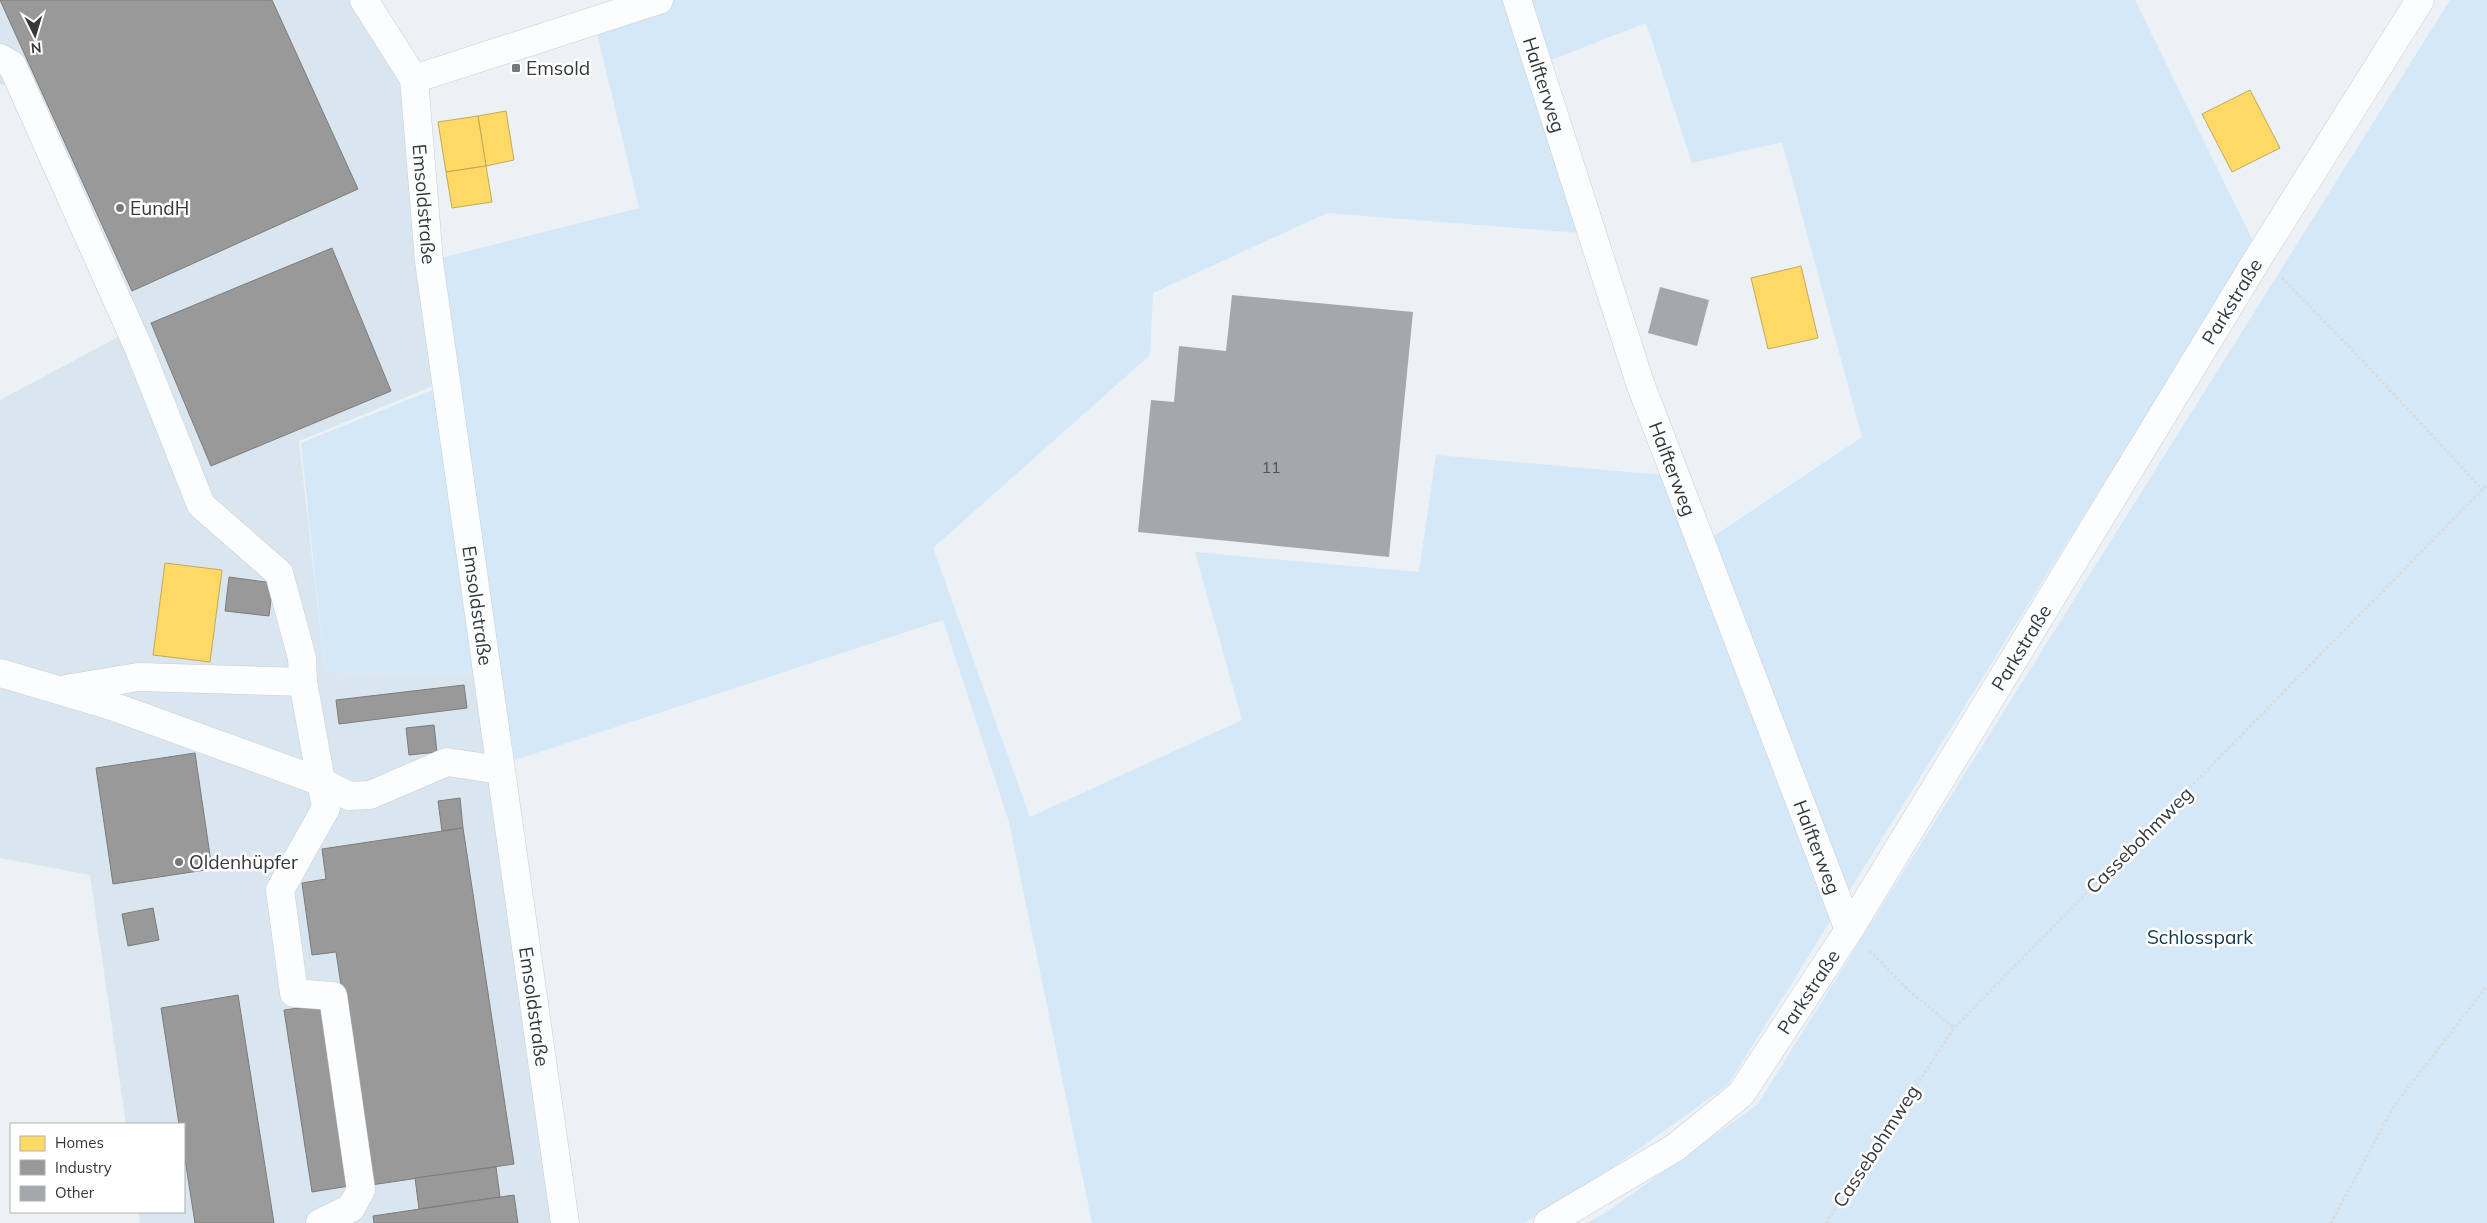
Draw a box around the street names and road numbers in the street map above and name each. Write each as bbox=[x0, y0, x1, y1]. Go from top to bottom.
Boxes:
street label: Halfterweg bbox=[1518, 34, 1571, 136]
street label: Emsoldstraße bbox=[407, 143, 441, 265]
street label: Parkstraße bbox=[2196, 254, 2267, 349]
street label: Halfterweg bbox=[1644, 418, 1702, 519]
street label: Emsoldstraße bbox=[457, 544, 498, 667]
street label: Parkstraße bbox=[1986, 600, 2056, 695]
street label: Cassebohmweg bbox=[2081, 782, 2197, 898]
street label: Halfterweg bbox=[1788, 796, 1846, 898]
street label: Emsoldstraße bbox=[514, 945, 555, 1068]
street label: Parkstraße bbox=[1772, 945, 1845, 1039]
street label: Cassebohmweg bbox=[1827, 1080, 1925, 1212]

